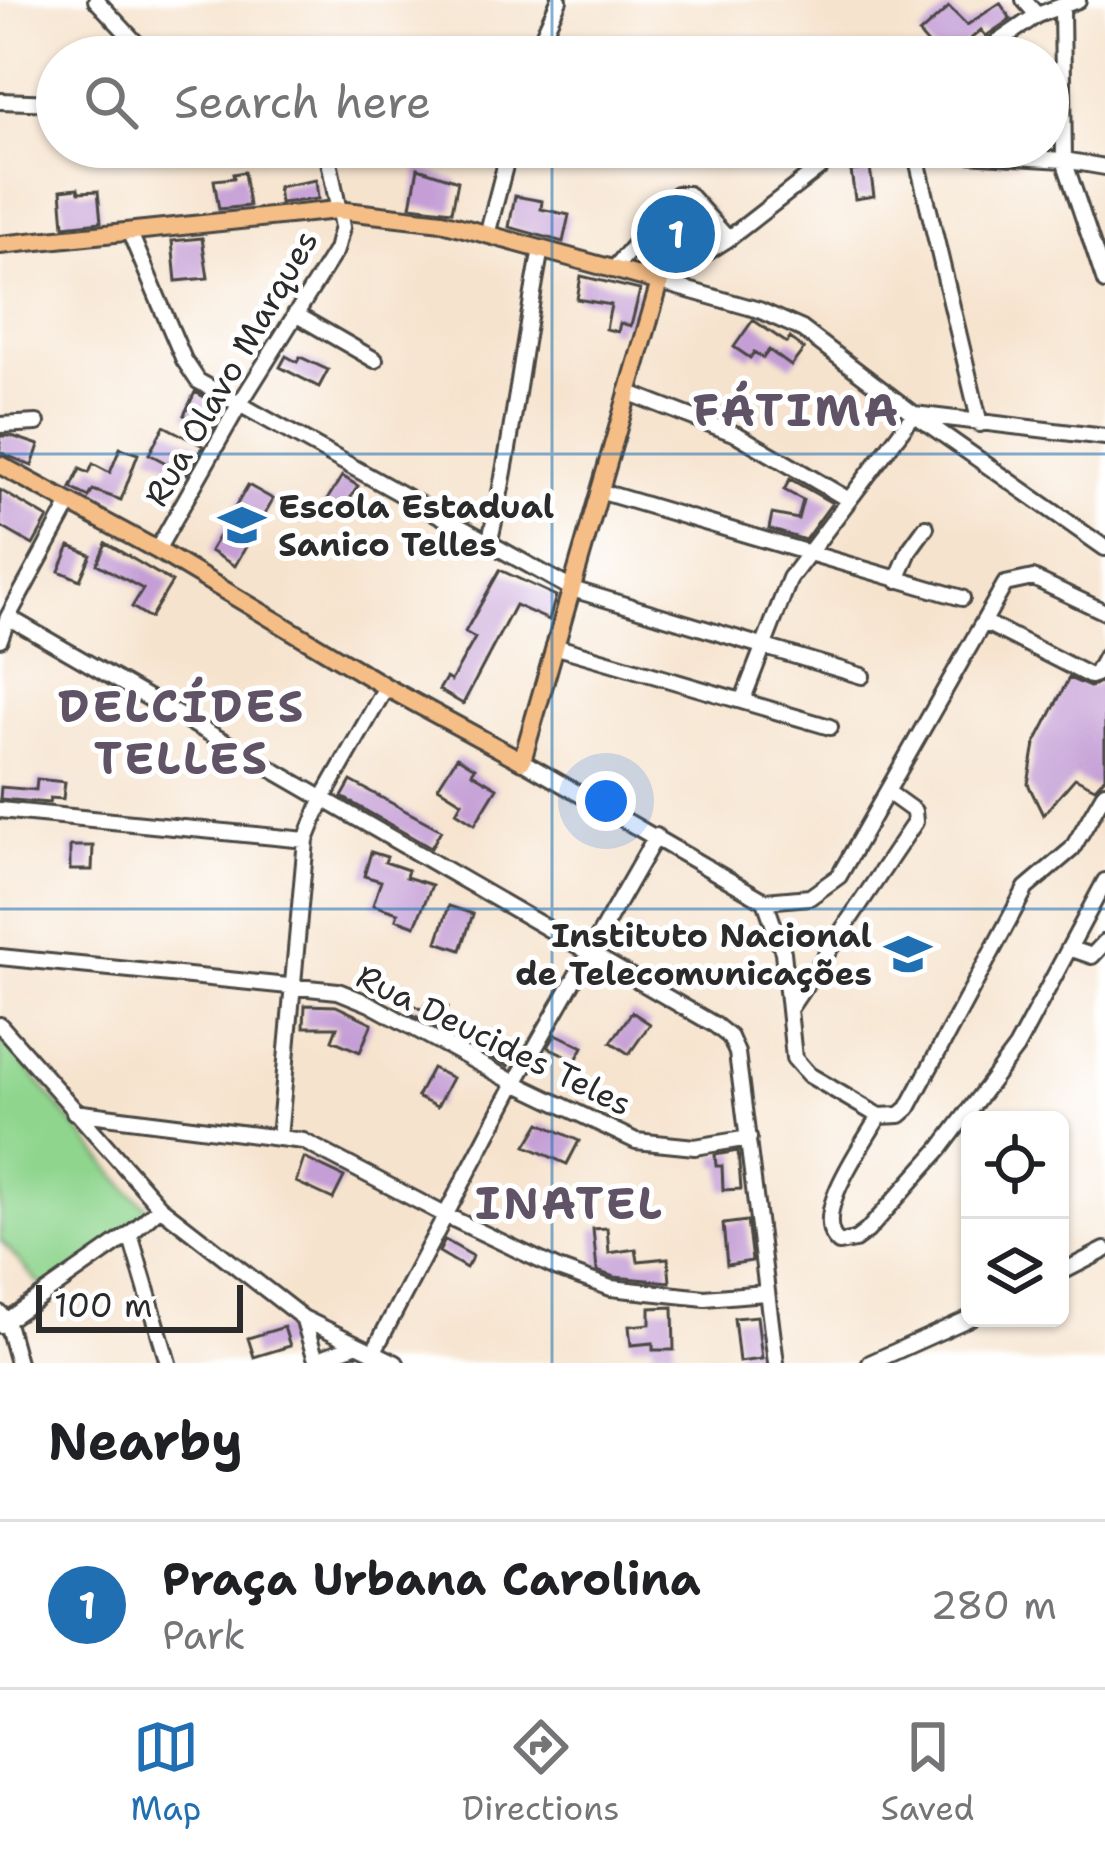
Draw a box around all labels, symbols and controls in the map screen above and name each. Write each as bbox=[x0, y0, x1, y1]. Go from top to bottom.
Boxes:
search box bbox=[36, 36, 1069, 168]
icon: search bbox=[78, 69, 144, 135]
text: Search here bbox=[174, 72, 431, 132]
pin: 1 bbox=[637, 189, 715, 279]
street label: Rua Olavo Marques bbox=[133, 222, 329, 514]
district label: FÁTIMA bbox=[693, 380, 901, 440]
place label: Escola Estadual Sanico Telles bbox=[278, 484, 554, 567]
school or university icon: Escola Estadual Sanico Telles bbox=[217, 500, 267, 550]
district label: DELCÍDES TELLES bbox=[58, 676, 306, 788]
your location bbox=[576, 771, 636, 831]
place label: Instituto Nacional de Telecomunicações bbox=[515, 913, 872, 996]
school or university icon: Instituto Nacional de Telecomunicações bbox=[883, 929, 933, 979]
street label: Rua Deucides Teles bbox=[349, 954, 639, 1126]
map controls bbox=[961, 1111, 1069, 1327]
button: locate bbox=[961, 1111, 1069, 1219]
district label: INATEL bbox=[475, 1173, 665, 1233]
button: layers bbox=[961, 1219, 1069, 1327]
scale bar bbox=[36, 1279, 243, 1332]
text: 100 m bbox=[54, 1283, 153, 1328]
text: Nearby bbox=[48, 1407, 243, 1475]
text: Praça Urbana Carolina bbox=[162, 1549, 701, 1609]
text: 1 bbox=[78, 1579, 96, 1631]
text: 280 m bbox=[930, 1579, 1057, 1631]
text: Park bbox=[162, 1609, 246, 1661]
tab: Map bbox=[131, 1714, 201, 1831]
tab: Directions bbox=[462, 1714, 620, 1831]
tab: Saved bbox=[881, 1714, 974, 1831]

